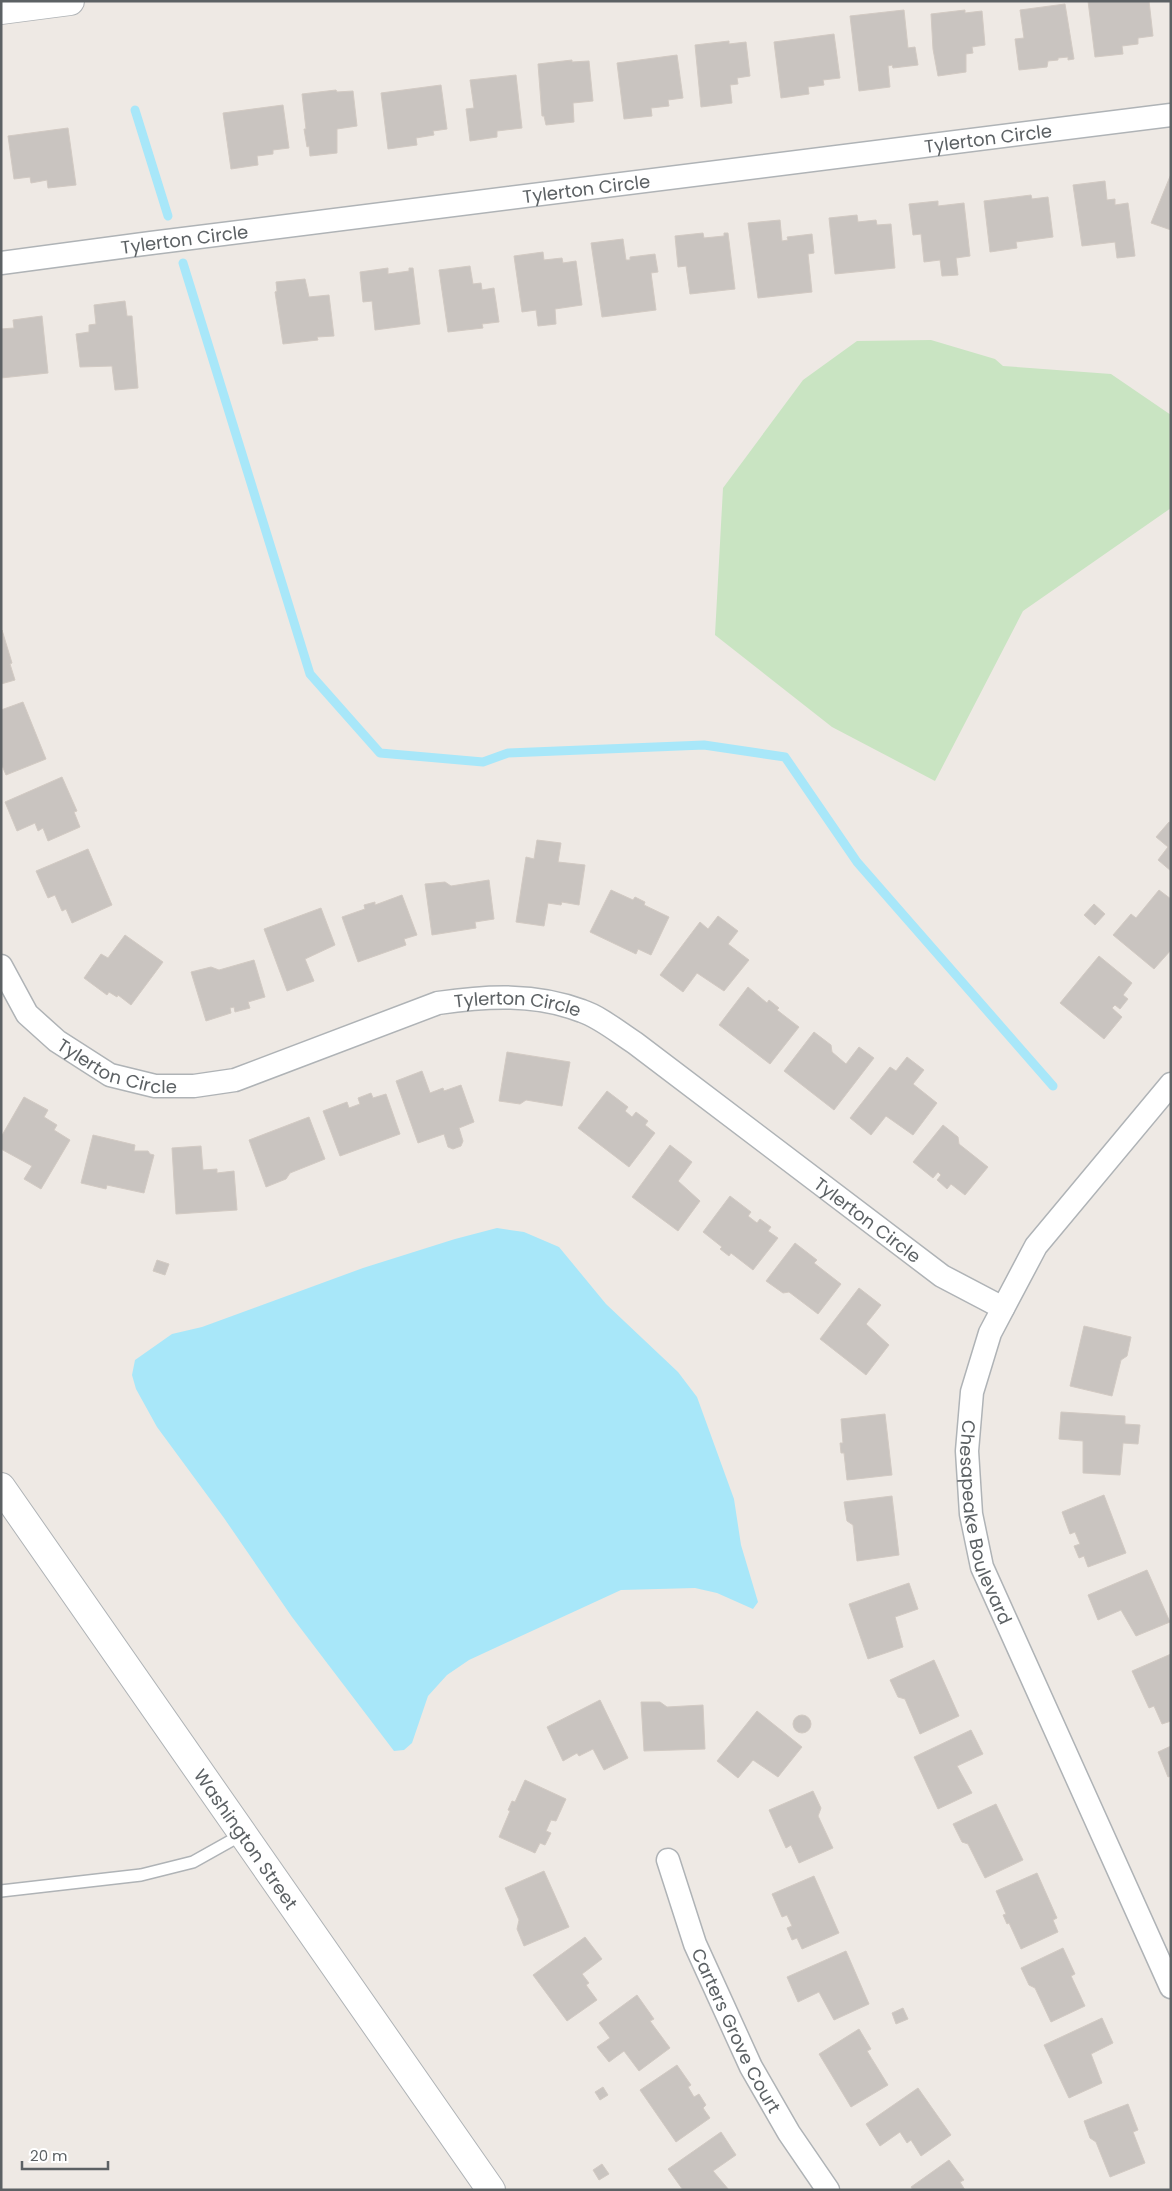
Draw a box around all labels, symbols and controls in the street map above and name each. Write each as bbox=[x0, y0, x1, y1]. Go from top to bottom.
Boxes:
street label: Tylerton Circle bbox=[923, 118, 1053, 158]
street label: Tylerton Circle bbox=[521, 168, 651, 209]
street label: Tylerton Circle bbox=[119, 218, 250, 259]
street label: Tylerton Circle bbox=[453, 985, 585, 1022]
street label: Tylerton Circle bbox=[53, 1032, 177, 1099]
street label: Tylerton Circle bbox=[809, 1171, 926, 1268]
street label: Chesapeake Boulevard bbox=[954, 1419, 1019, 1628]
street label: Washington Street bbox=[189, 1764, 304, 1914]
street label: Carters Grove Court bbox=[686, 1944, 787, 2117]
scale bar bbox=[22, 2138, 109, 2170]
text: 20 m bbox=[30, 2145, 68, 2166]

